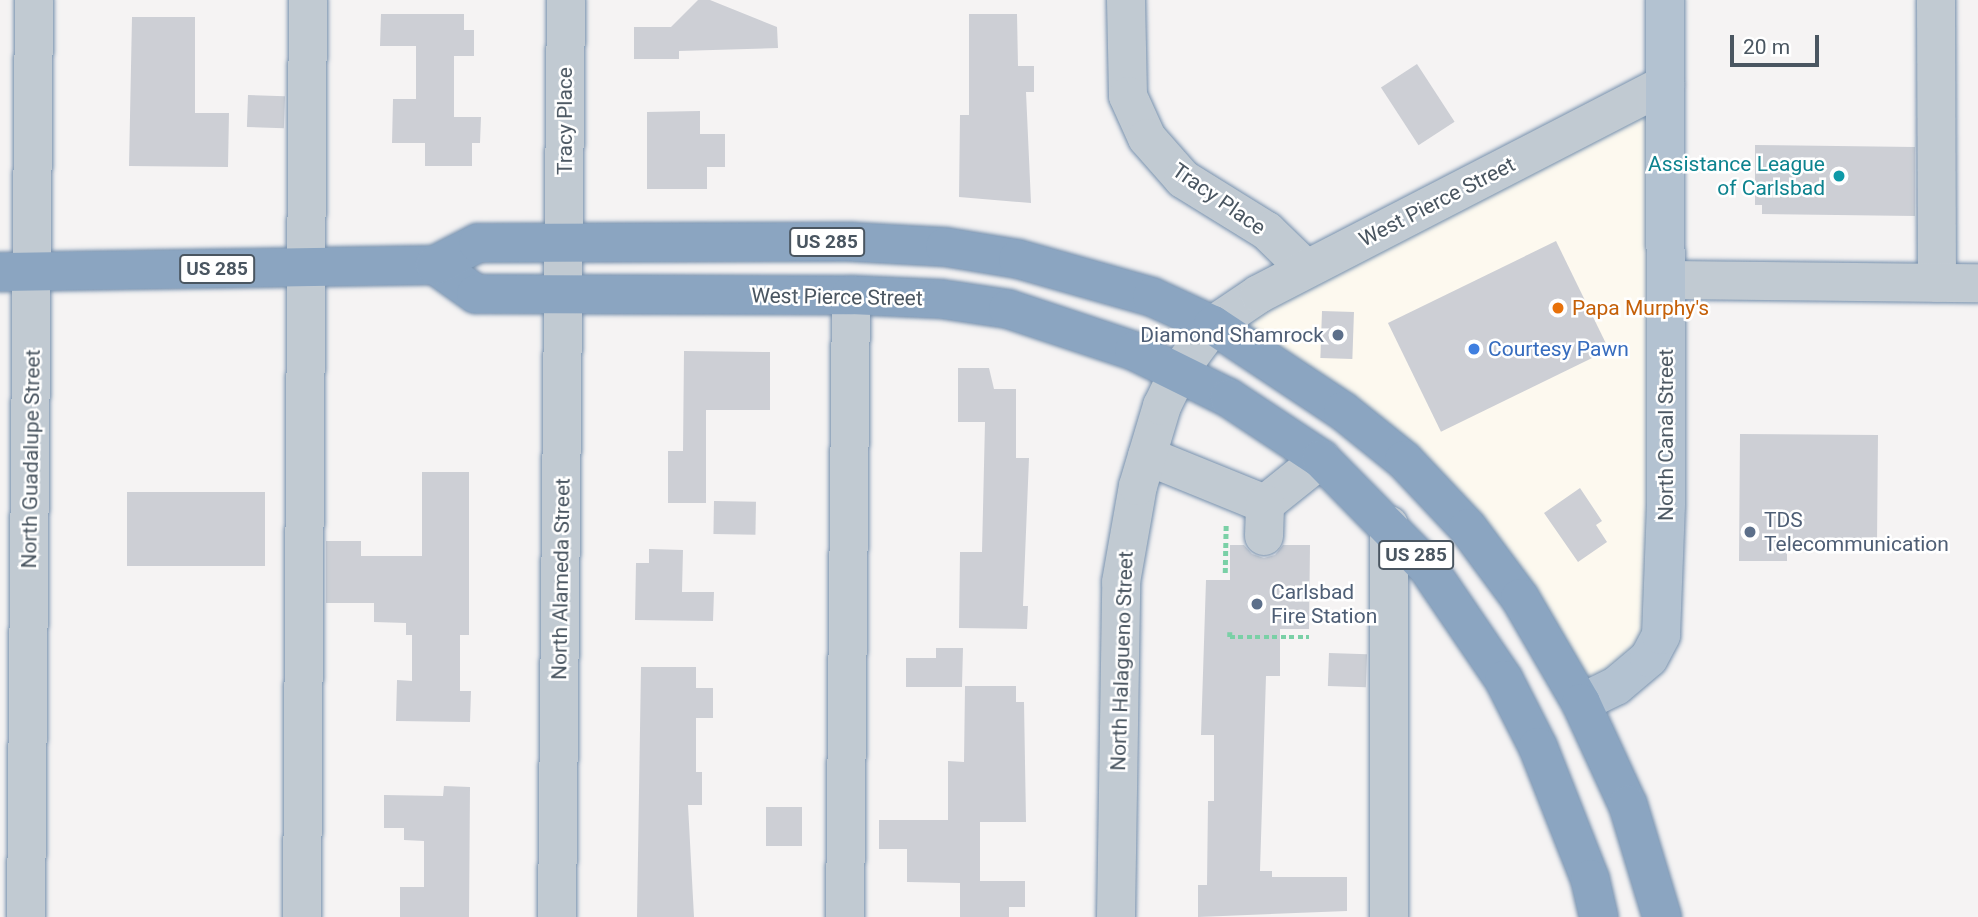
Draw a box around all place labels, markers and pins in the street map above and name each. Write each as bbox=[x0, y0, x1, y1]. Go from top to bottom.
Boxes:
place label: Assistance League of Carlsbad bbox=[1648, 151, 1825, 201]
marker: Assistance League of Carlsbad bbox=[1831, 168, 1847, 184]
place label: Papa Murphy's bbox=[1572, 295, 1709, 321]
marker: Papa Murphy's bbox=[1550, 300, 1566, 316]
place label: Diamond Shamrock bbox=[1140, 322, 1324, 348]
marker: Diamond Shamrock bbox=[1330, 327, 1346, 343]
place label: Courtesy Pawn bbox=[1488, 336, 1629, 362]
marker: Courtesy Pawn bbox=[1466, 341, 1482, 357]
place label: TDS Telecommunication bbox=[1764, 507, 1949, 557]
marker: TDS Telecommunication bbox=[1742, 524, 1758, 540]
place label: Carlsbad Fire Station bbox=[1271, 579, 1377, 629]
marker: Carlsbad Fire Station bbox=[1249, 596, 1265, 612]

